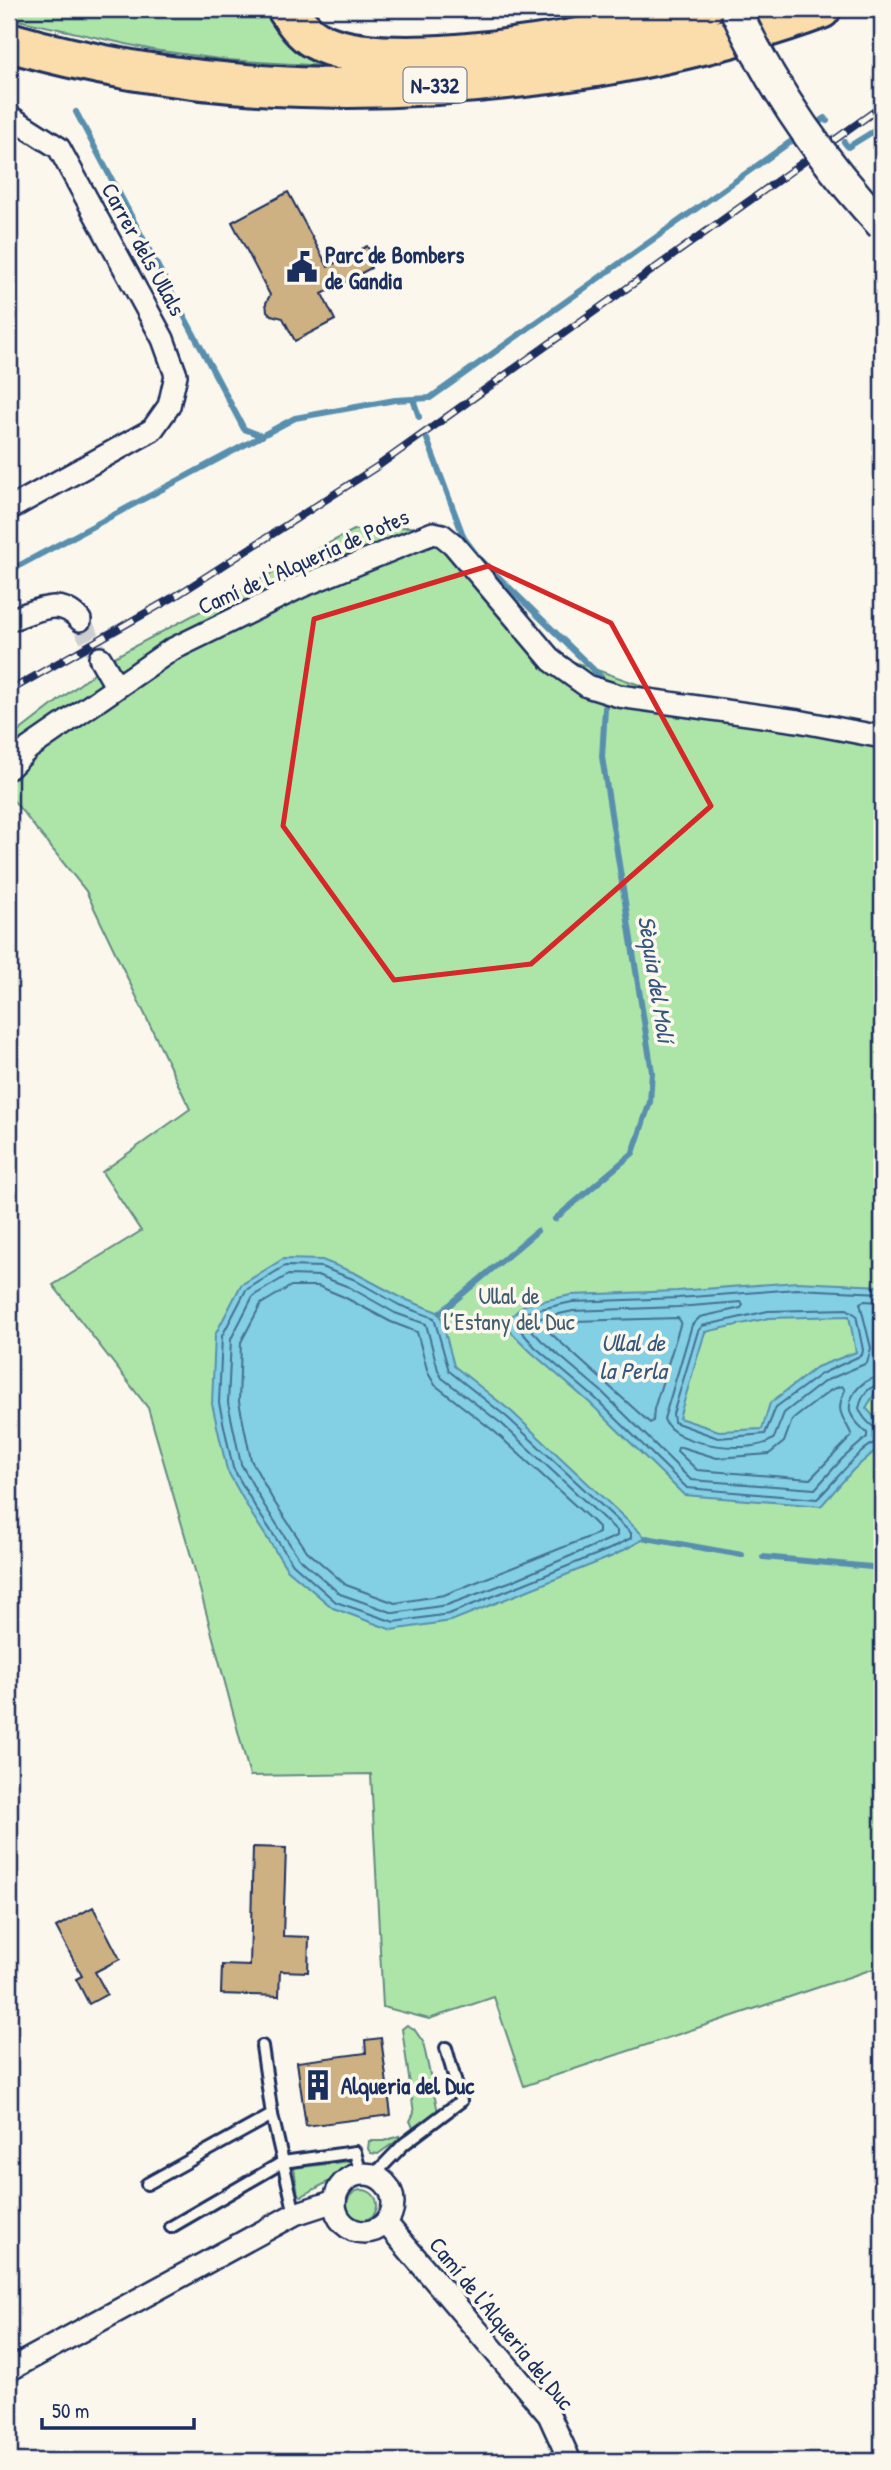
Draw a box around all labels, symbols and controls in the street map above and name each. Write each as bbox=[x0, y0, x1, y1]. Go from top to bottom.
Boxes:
road number: N-332 bbox=[404, 68, 466, 102]
street label: Carrer dels Ullals bbox=[95, 177, 193, 321]
place label: Parc de Bombers de Gandia bbox=[325, 239, 465, 296]
public building icon: Parc de Bombers de Gandia bbox=[285, 250, 319, 284]
street label: Camí de L'Alqueria de Potes bbox=[193, 500, 413, 621]
water label: Sèquia del Molí bbox=[630, 913, 683, 1048]
park label: Ullal de l’Estany del Duc bbox=[443, 1280, 575, 1337]
water label: Ullal de la Perla bbox=[599, 1326, 669, 1386]
building icon: Alqueria del Duc bbox=[301, 2068, 335, 2102]
place label: Alqueria del Duc bbox=[341, 2070, 475, 2102]
street label: Camí de l'Alqueria del Duc bbox=[423, 2230, 582, 2416]
scale bar bbox=[42, 2386, 194, 2430]
text: 50 m bbox=[52, 2396, 89, 2425]

